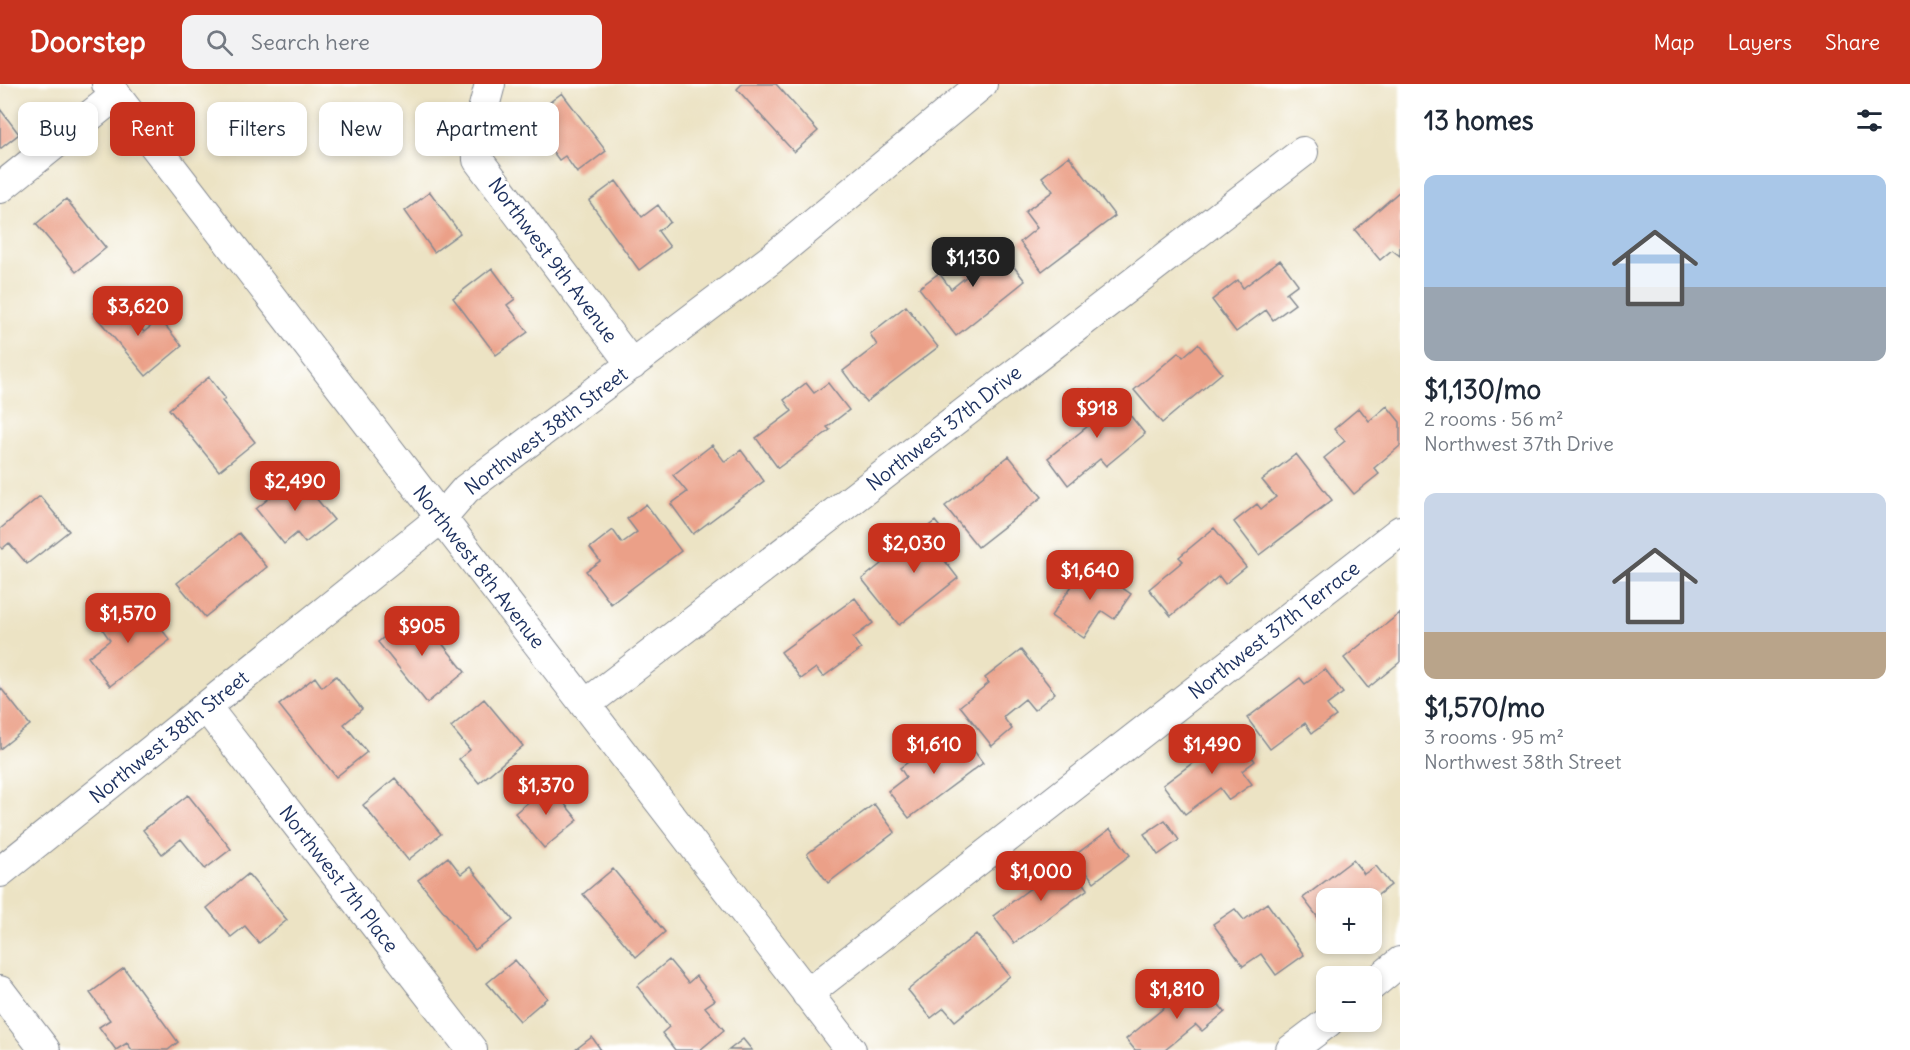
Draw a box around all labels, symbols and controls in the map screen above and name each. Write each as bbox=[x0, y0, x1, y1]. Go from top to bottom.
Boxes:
search box bbox=[182, 15, 602, 69]
text: Doorstep bbox=[30, 24, 146, 60]
icon: search bbox=[203, 26, 236, 59]
text: Search here bbox=[251, 28, 370, 56]
text: Map bbox=[1654, 29, 1694, 56]
text: Layers bbox=[1727, 29, 1792, 56]
text: Share bbox=[1825, 29, 1880, 56]
chip: Buy bbox=[18, 102, 98, 156]
chip: Rent bbox=[110, 102, 195, 156]
chip: Filters bbox=[207, 102, 307, 156]
chip: New bbox=[319, 102, 403, 156]
chip: Apartment bbox=[415, 102, 559, 156]
text: 13 homes bbox=[1424, 104, 1534, 137]
icon: filters bbox=[1853, 104, 1886, 137]
street label: Northwest 9th Avenue bbox=[483, 172, 624, 347]
icon: home bbox=[1601, 214, 1709, 322]
pin: $1,130 bbox=[924, 237, 1022, 288]
text: $1,130 bbox=[946, 244, 1000, 269]
pin: $3,620 bbox=[89, 286, 187, 337]
text: $3,620 bbox=[107, 293, 169, 318]
street label: Northwest 37th Drive bbox=[861, 359, 1026, 496]
street label: Northwest 38th Street bbox=[459, 361, 632, 500]
text: $1,130/mo bbox=[1424, 373, 1541, 406]
pin: $918 bbox=[1061, 388, 1133, 439]
text: $918 bbox=[1076, 395, 1118, 420]
text: 2 rooms · 56 m² bbox=[1424, 406, 1564, 431]
text: Northwest 37th Drive bbox=[1424, 431, 1614, 456]
pin: $2,490 bbox=[246, 461, 344, 512]
text: $2,490 bbox=[264, 468, 326, 493]
street label: Northwest 8th Avenue bbox=[408, 480, 551, 653]
pin: $2,030 bbox=[865, 523, 963, 574]
text: $2,030 bbox=[882, 530, 946, 555]
icon: home bbox=[1601, 532, 1709, 640]
pin: $1,640 bbox=[1041, 550, 1139, 601]
street label: Northwest 37th Terrace bbox=[1183, 555, 1364, 704]
text: $1,640 bbox=[1060, 557, 1120, 582]
pin: $1,570 bbox=[79, 593, 177, 644]
text: $1,570 bbox=[99, 600, 157, 625]
pin: $905 bbox=[386, 606, 458, 657]
text: $905 bbox=[398, 613, 446, 638]
street label: Northwest 38th Street bbox=[84, 665, 254, 809]
text: $1,570/mo bbox=[1424, 691, 1545, 724]
pin: $1,610 bbox=[885, 724, 983, 775]
pin: $1,490 bbox=[1163, 724, 1261, 775]
text: 3 rooms · 95 m² bbox=[1424, 724, 1564, 749]
text: $1,610 bbox=[906, 731, 962, 756]
text: $1,490 bbox=[1183, 731, 1241, 756]
text: Northwest 38th Street bbox=[1424, 749, 1622, 774]
pin: $1,370 bbox=[497, 765, 595, 816]
text: $1,370 bbox=[517, 772, 575, 797]
street label: Northwest 7th Place bbox=[274, 800, 405, 957]
pin: $1,000 bbox=[992, 851, 1090, 902]
text: $1,000 bbox=[1010, 858, 1072, 883]
map controls bbox=[1316, 888, 1382, 1032]
button: + bbox=[1316, 888, 1382, 954]
button: − bbox=[1316, 966, 1382, 1032]
pin: $1,810 bbox=[1128, 969, 1226, 1020]
text: $1,810 bbox=[1149, 976, 1205, 1001]

